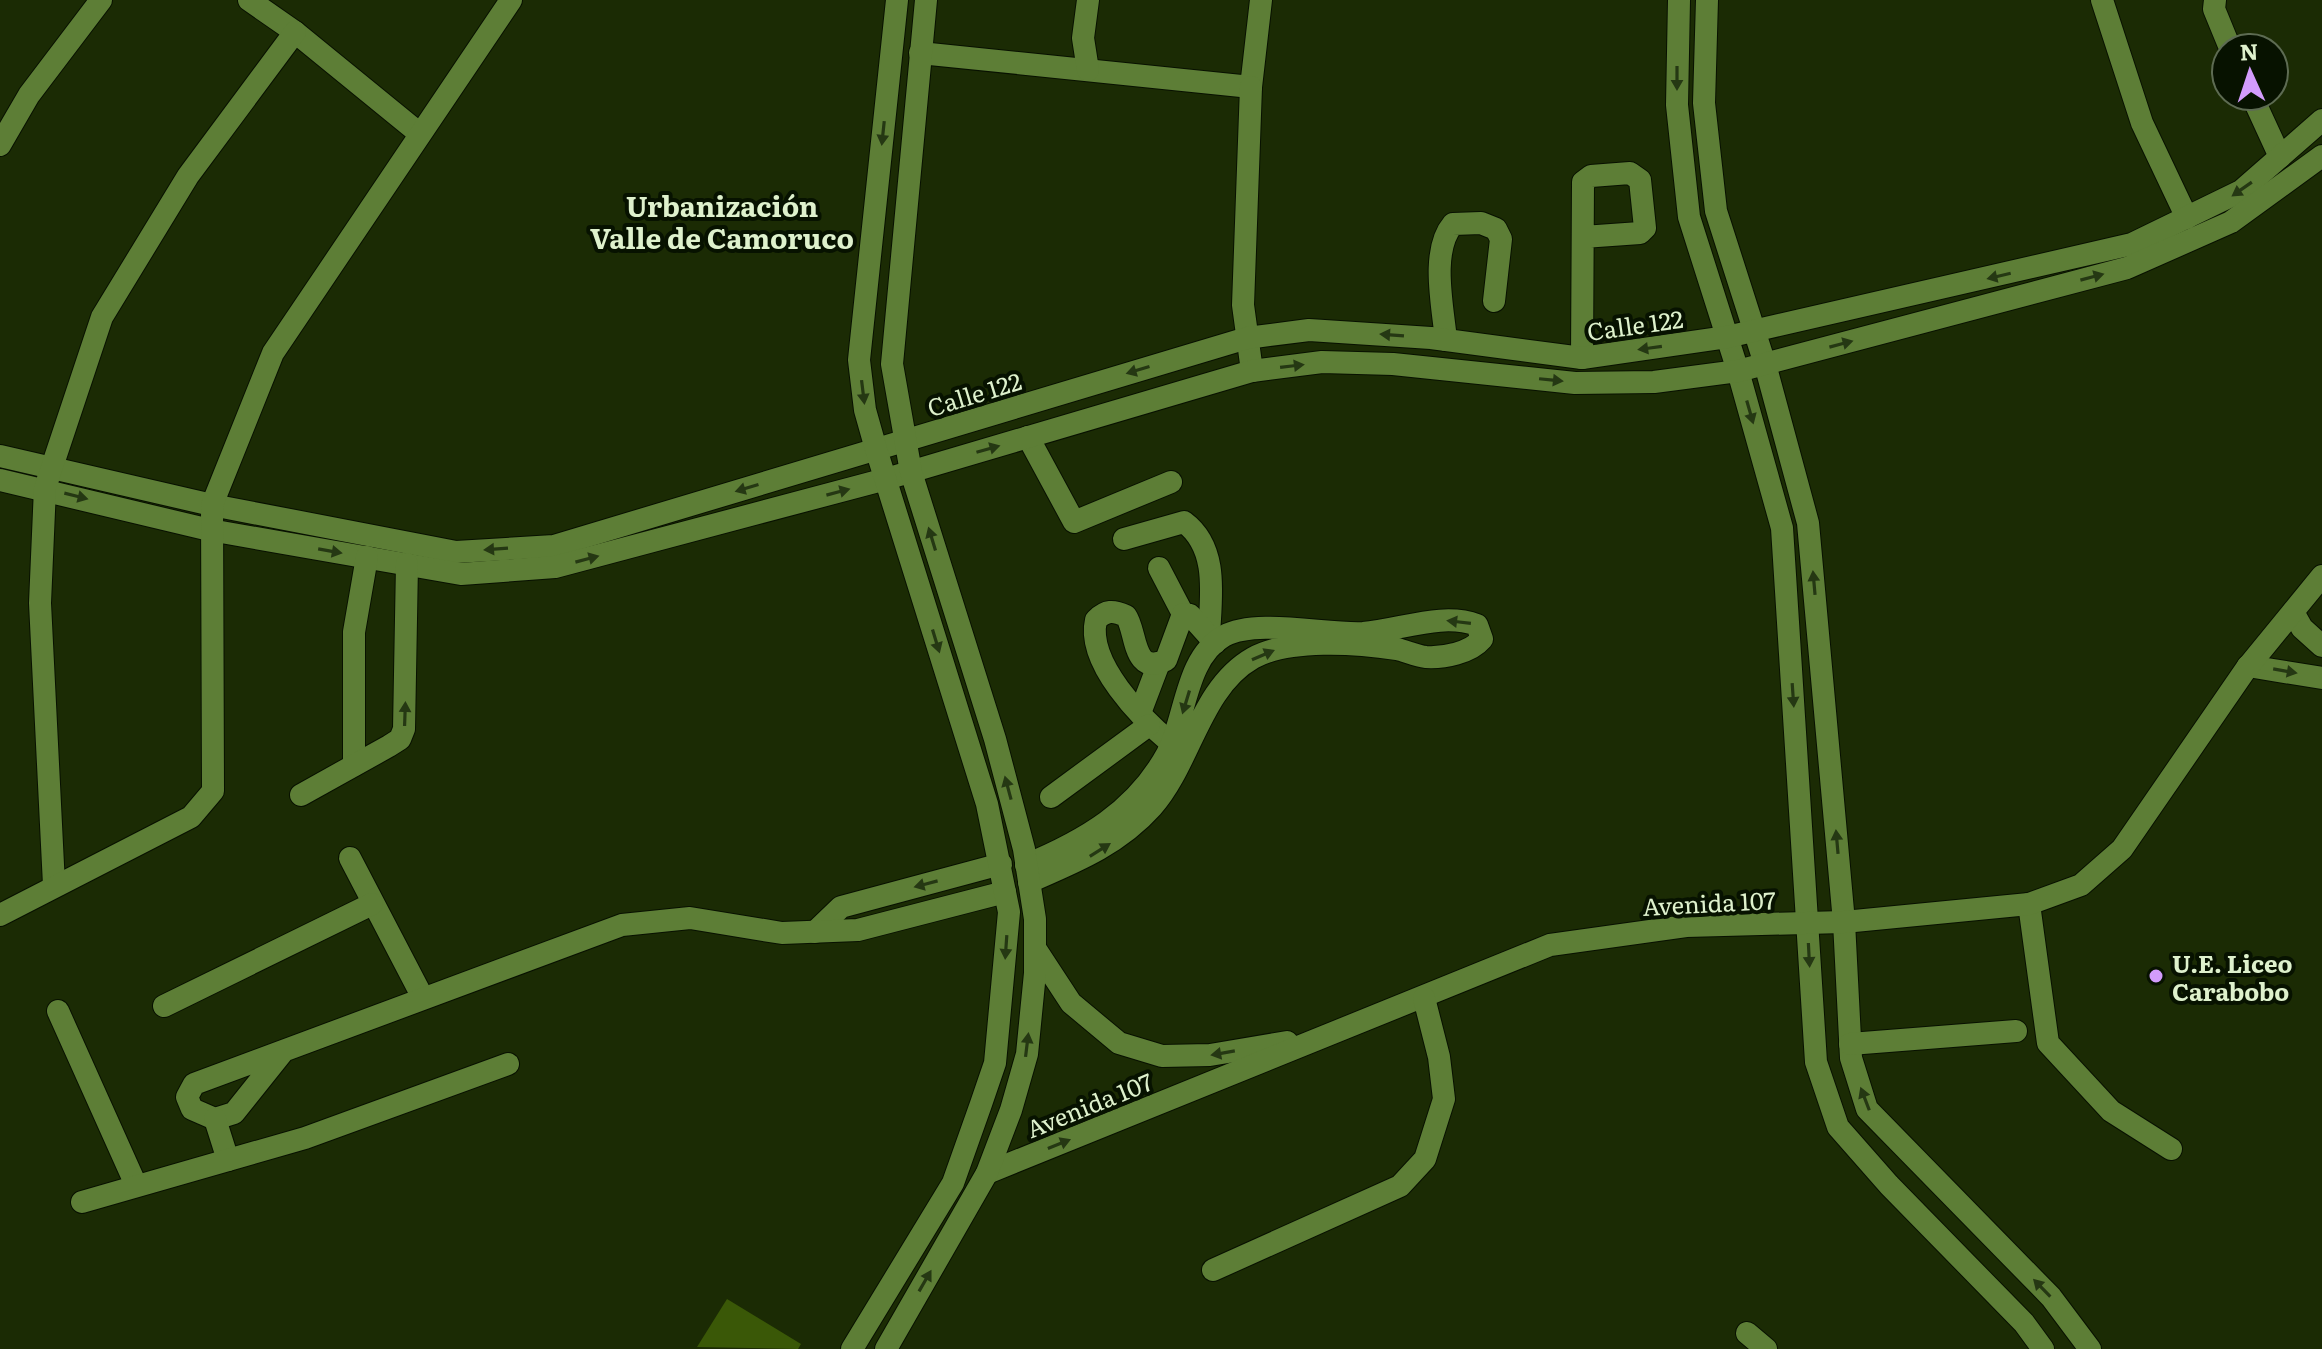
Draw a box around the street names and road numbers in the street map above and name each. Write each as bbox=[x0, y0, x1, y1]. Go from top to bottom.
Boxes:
street label: Calle 122 bbox=[1585, 300, 1685, 348]
street label: Calle 122 bbox=[923, 362, 1025, 424]
street label: Avenida 107 bbox=[1641, 881, 1777, 923]
street label: Avenida 107 bbox=[1021, 1063, 1157, 1145]

